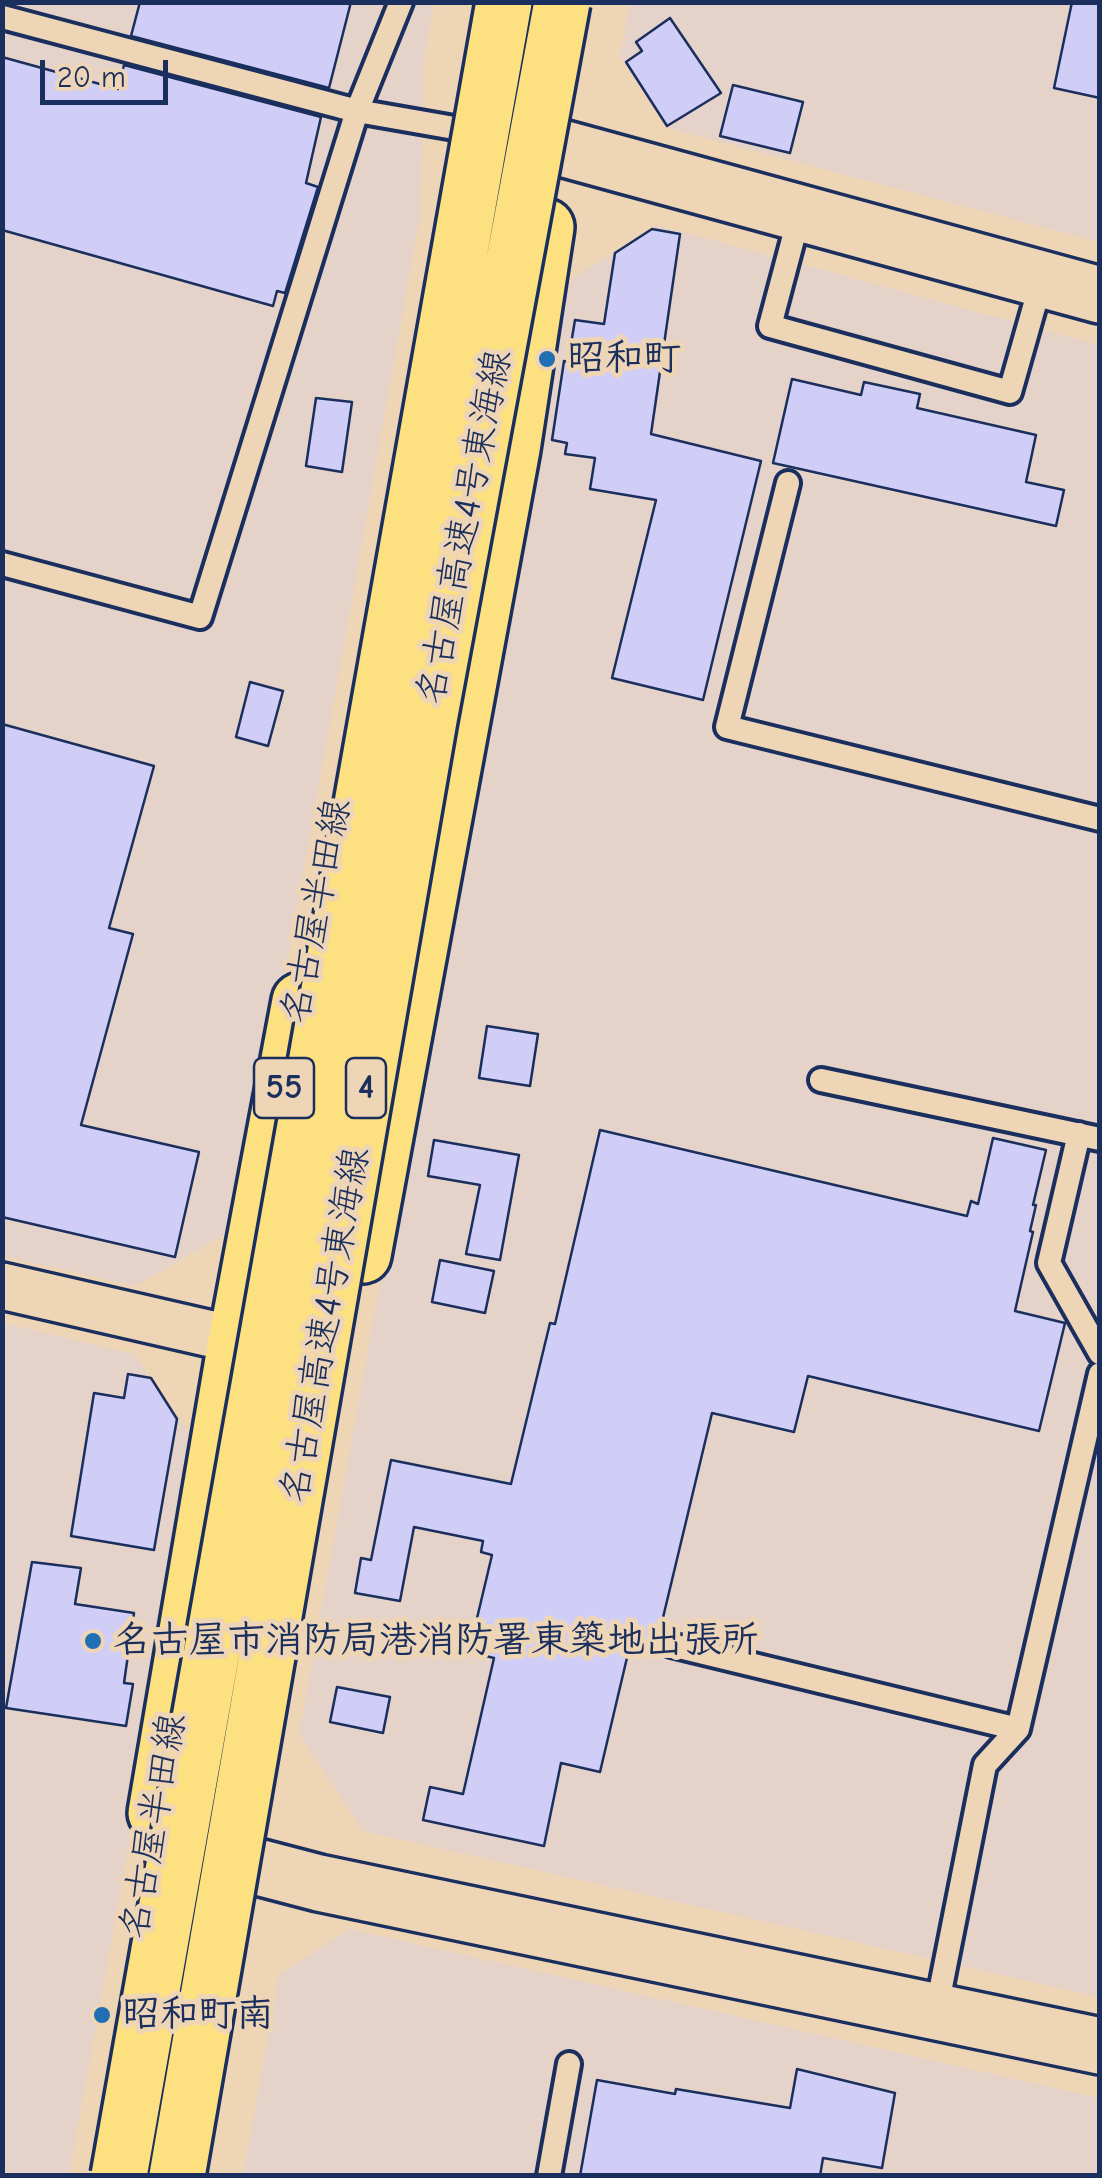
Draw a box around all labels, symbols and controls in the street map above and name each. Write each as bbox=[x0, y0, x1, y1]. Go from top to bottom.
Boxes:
scale bar bbox=[45, 40, 172, 102]
text: 20 m bbox=[57, 60, 126, 95]
place label: 昭和町 bbox=[567, 336, 681, 382]
street label: 名古屋高速4号東海線 bbox=[408, 346, 522, 708]
marker: 昭和町 bbox=[536, 348, 558, 370]
street label: 名古屋半田線 bbox=[273, 795, 361, 1027]
road number: 55 bbox=[254, 1058, 314, 1118]
road number: 4 bbox=[346, 1058, 386, 1118]
street label: 名古屋高速4号東海線 bbox=[272, 1144, 380, 1506]
place label: 名古屋市消防局港消防署東築地出張所 bbox=[113, 1618, 759, 1664]
marker: 名古屋市消防局港消防署東築地出張所 bbox=[82, 1630, 104, 1652]
street label: 名古屋半田線 bbox=[112, 1710, 196, 1942]
place label: 昭和町南 bbox=[122, 1992, 274, 2038]
marker: 昭和町南 bbox=[91, 2004, 113, 2026]

